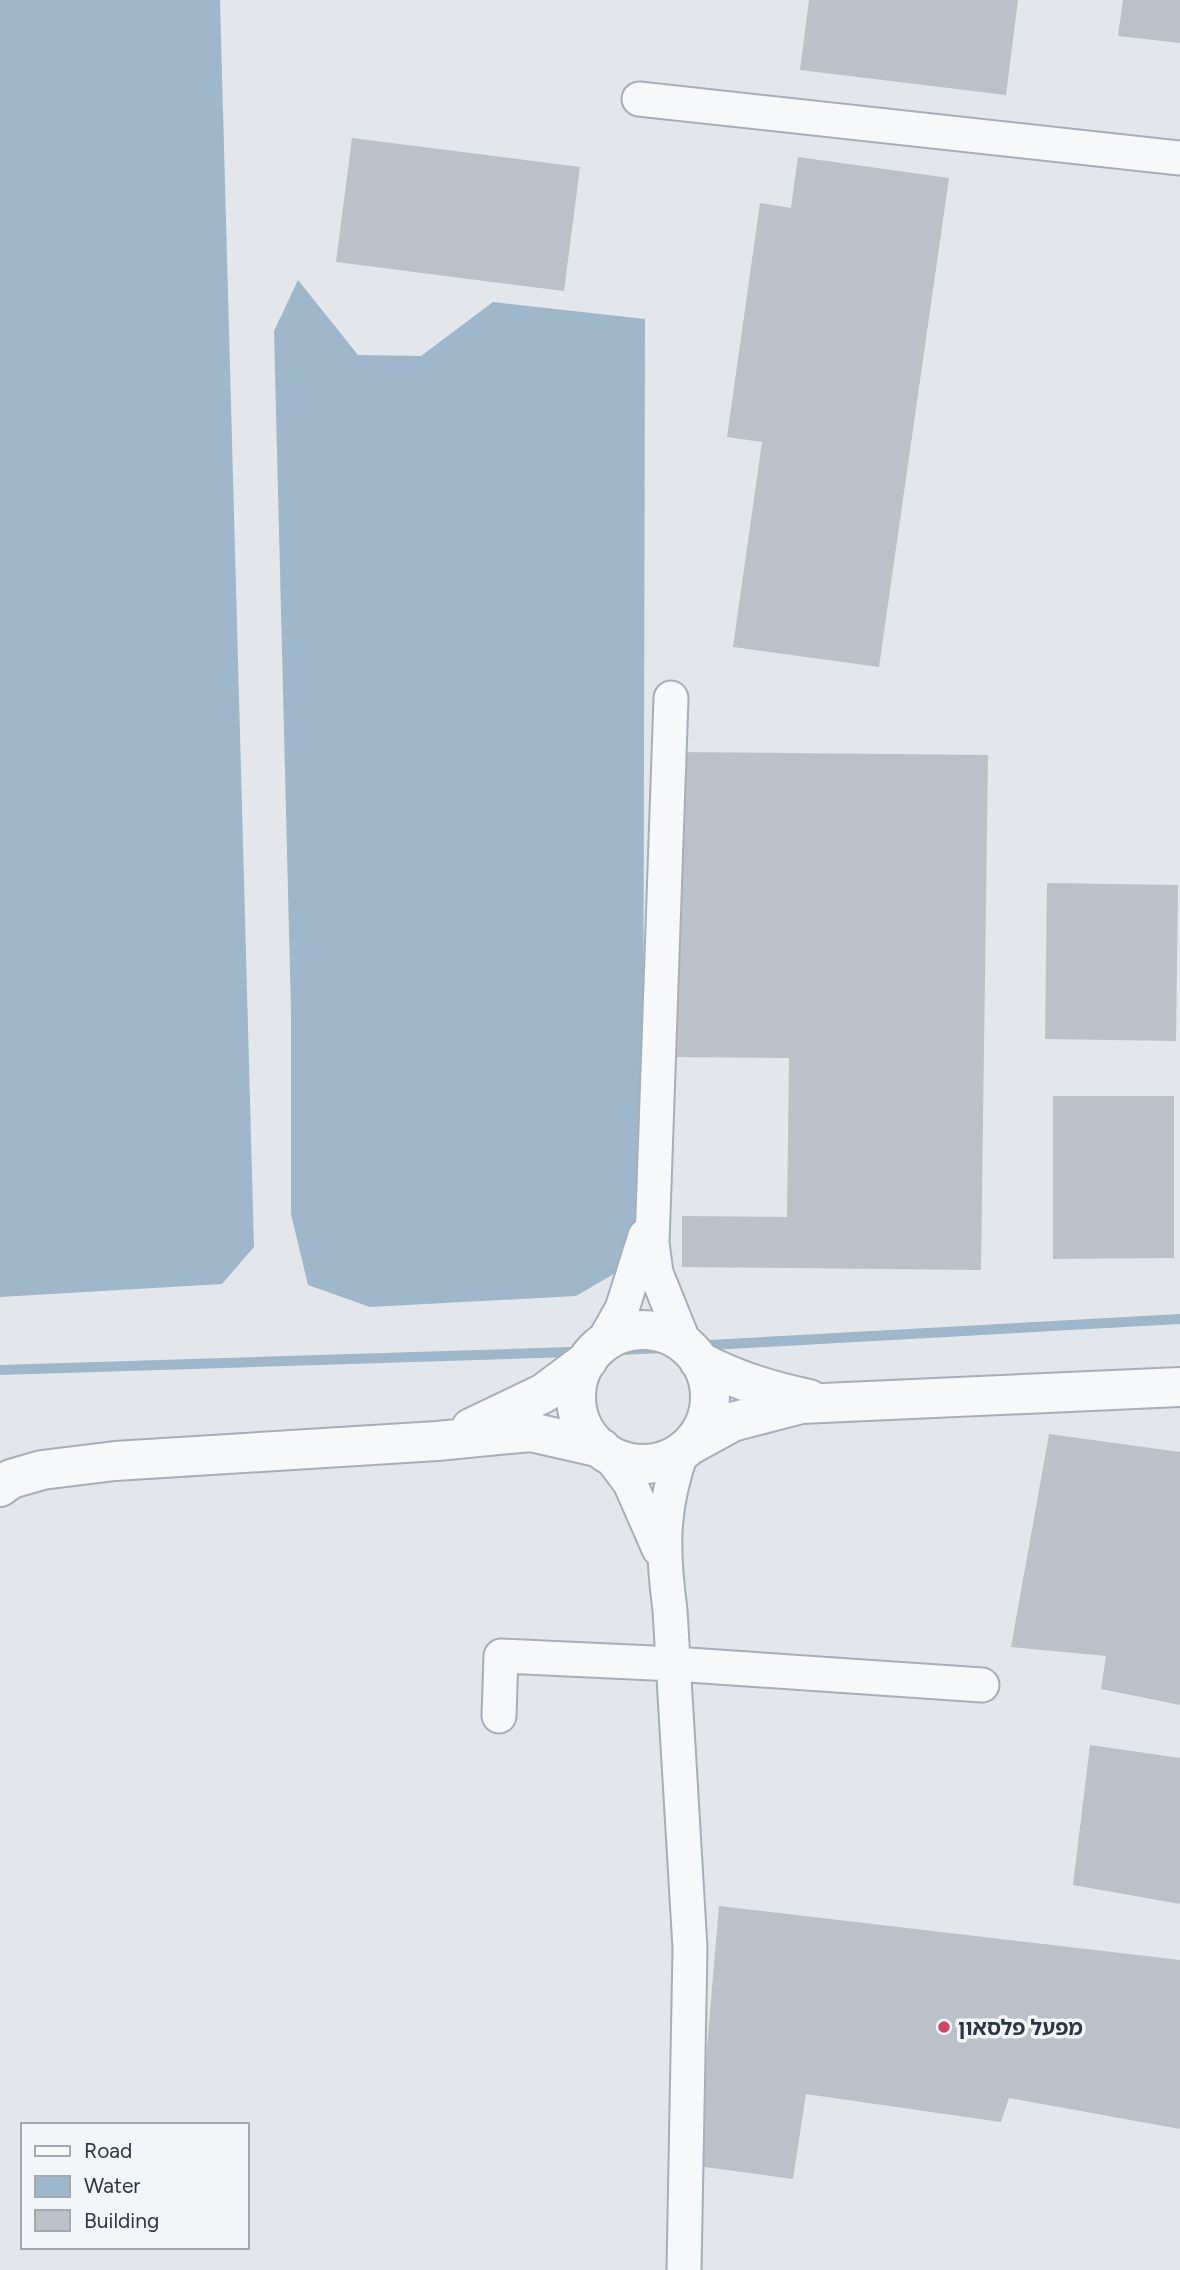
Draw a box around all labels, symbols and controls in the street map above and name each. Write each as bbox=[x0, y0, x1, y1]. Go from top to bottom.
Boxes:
place label: מפעל פלסאון bbox=[958, 2015, 1083, 2040]
marker: מפעל פלסאון bbox=[936, 2019, 952, 2035]
legend bbox=[21, 2123, 248, 2249]
text: Road bbox=[84, 2138, 132, 2163]
text: Water bbox=[84, 2173, 140, 2198]
text: Building bbox=[84, 2208, 159, 2233]

